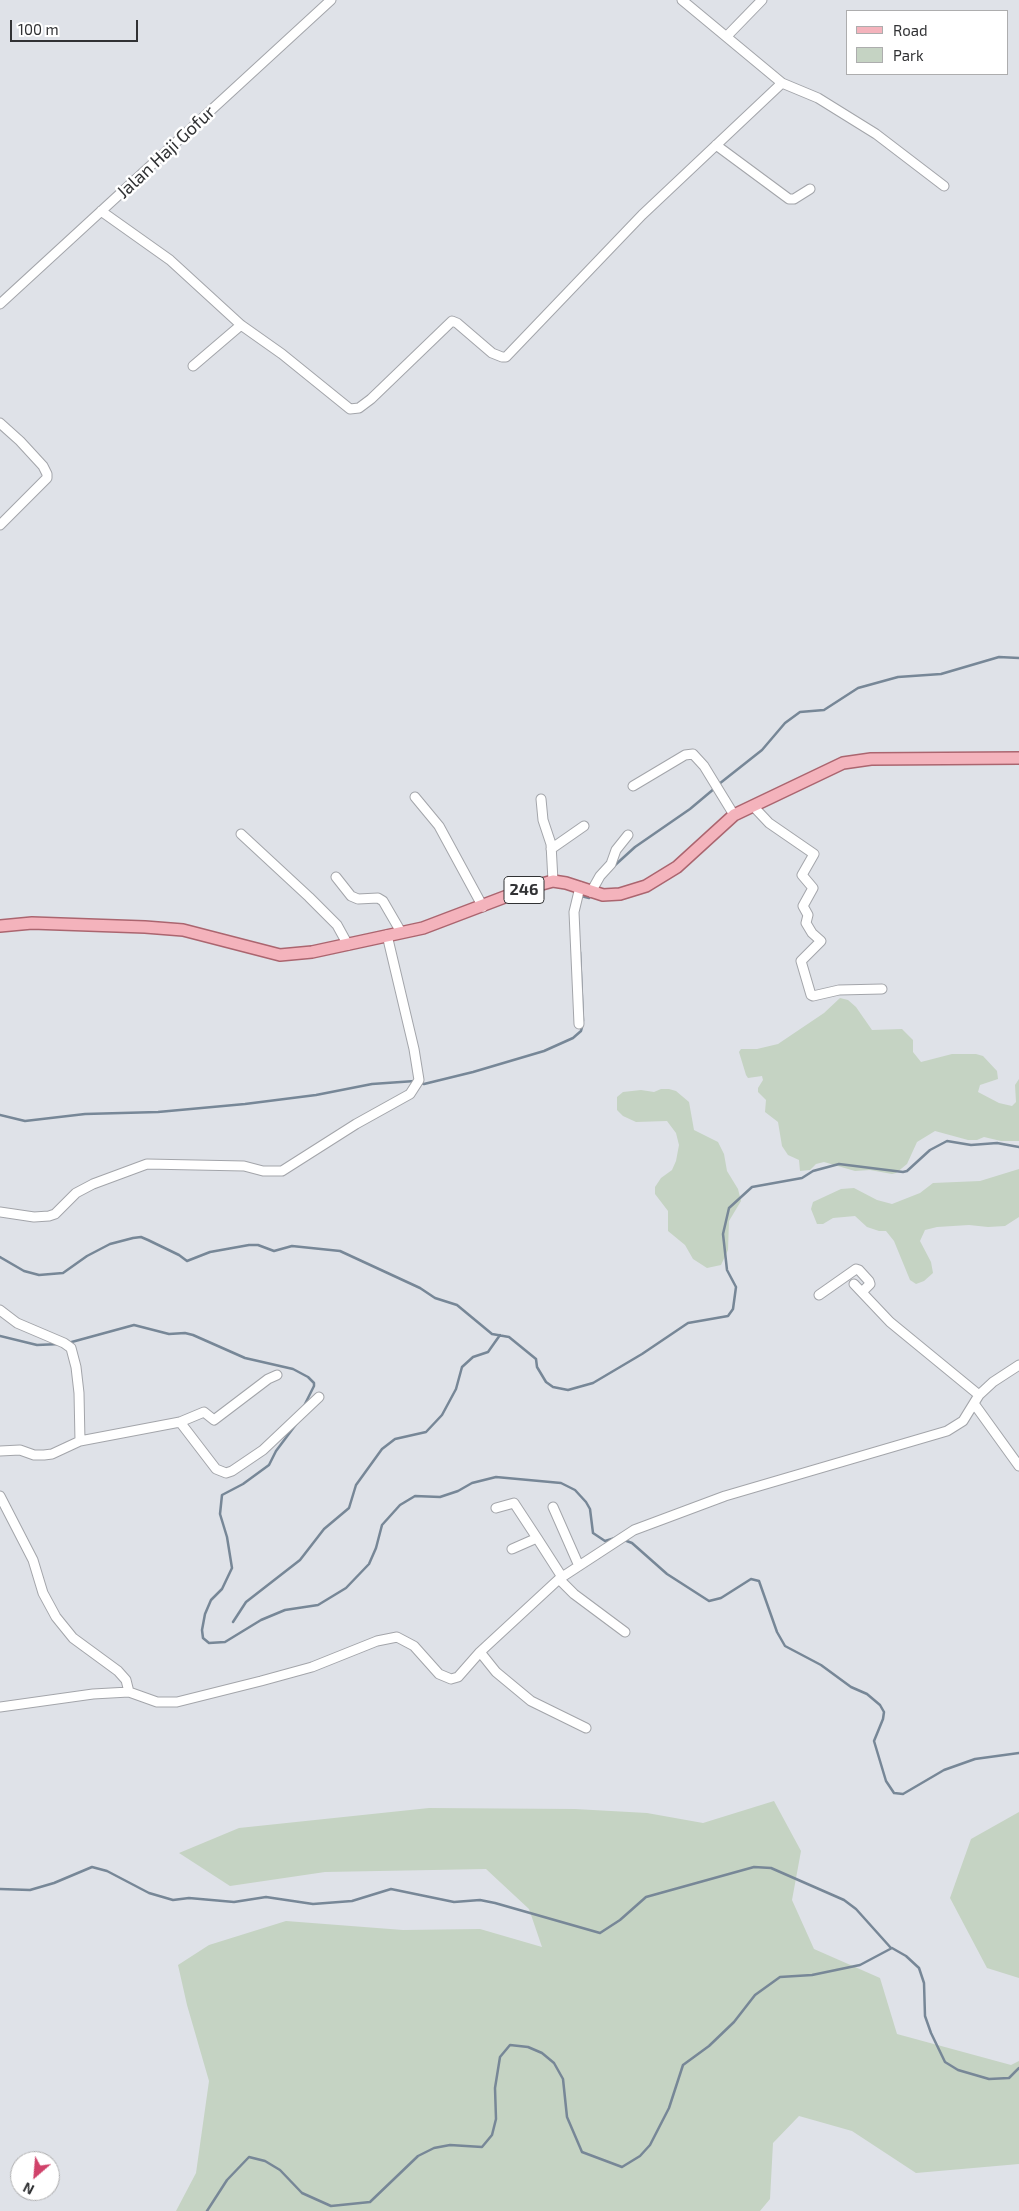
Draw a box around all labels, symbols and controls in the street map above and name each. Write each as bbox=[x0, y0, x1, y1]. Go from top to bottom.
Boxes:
scale bar bbox=[12, 10, 140, 42]
legend bbox=[846, 10, 1009, 75]
text: 100 m bbox=[18, 20, 59, 38]
text: Road bbox=[893, 21, 928, 39]
text: Park bbox=[893, 46, 924, 64]
street label: Jalan Haji Gofur bbox=[112, 101, 220, 203]
road number: 246 bbox=[504, 876, 544, 904]
north arrow bbox=[10, 2151, 60, 2201]
text: N bbox=[20, 2179, 37, 2199]

